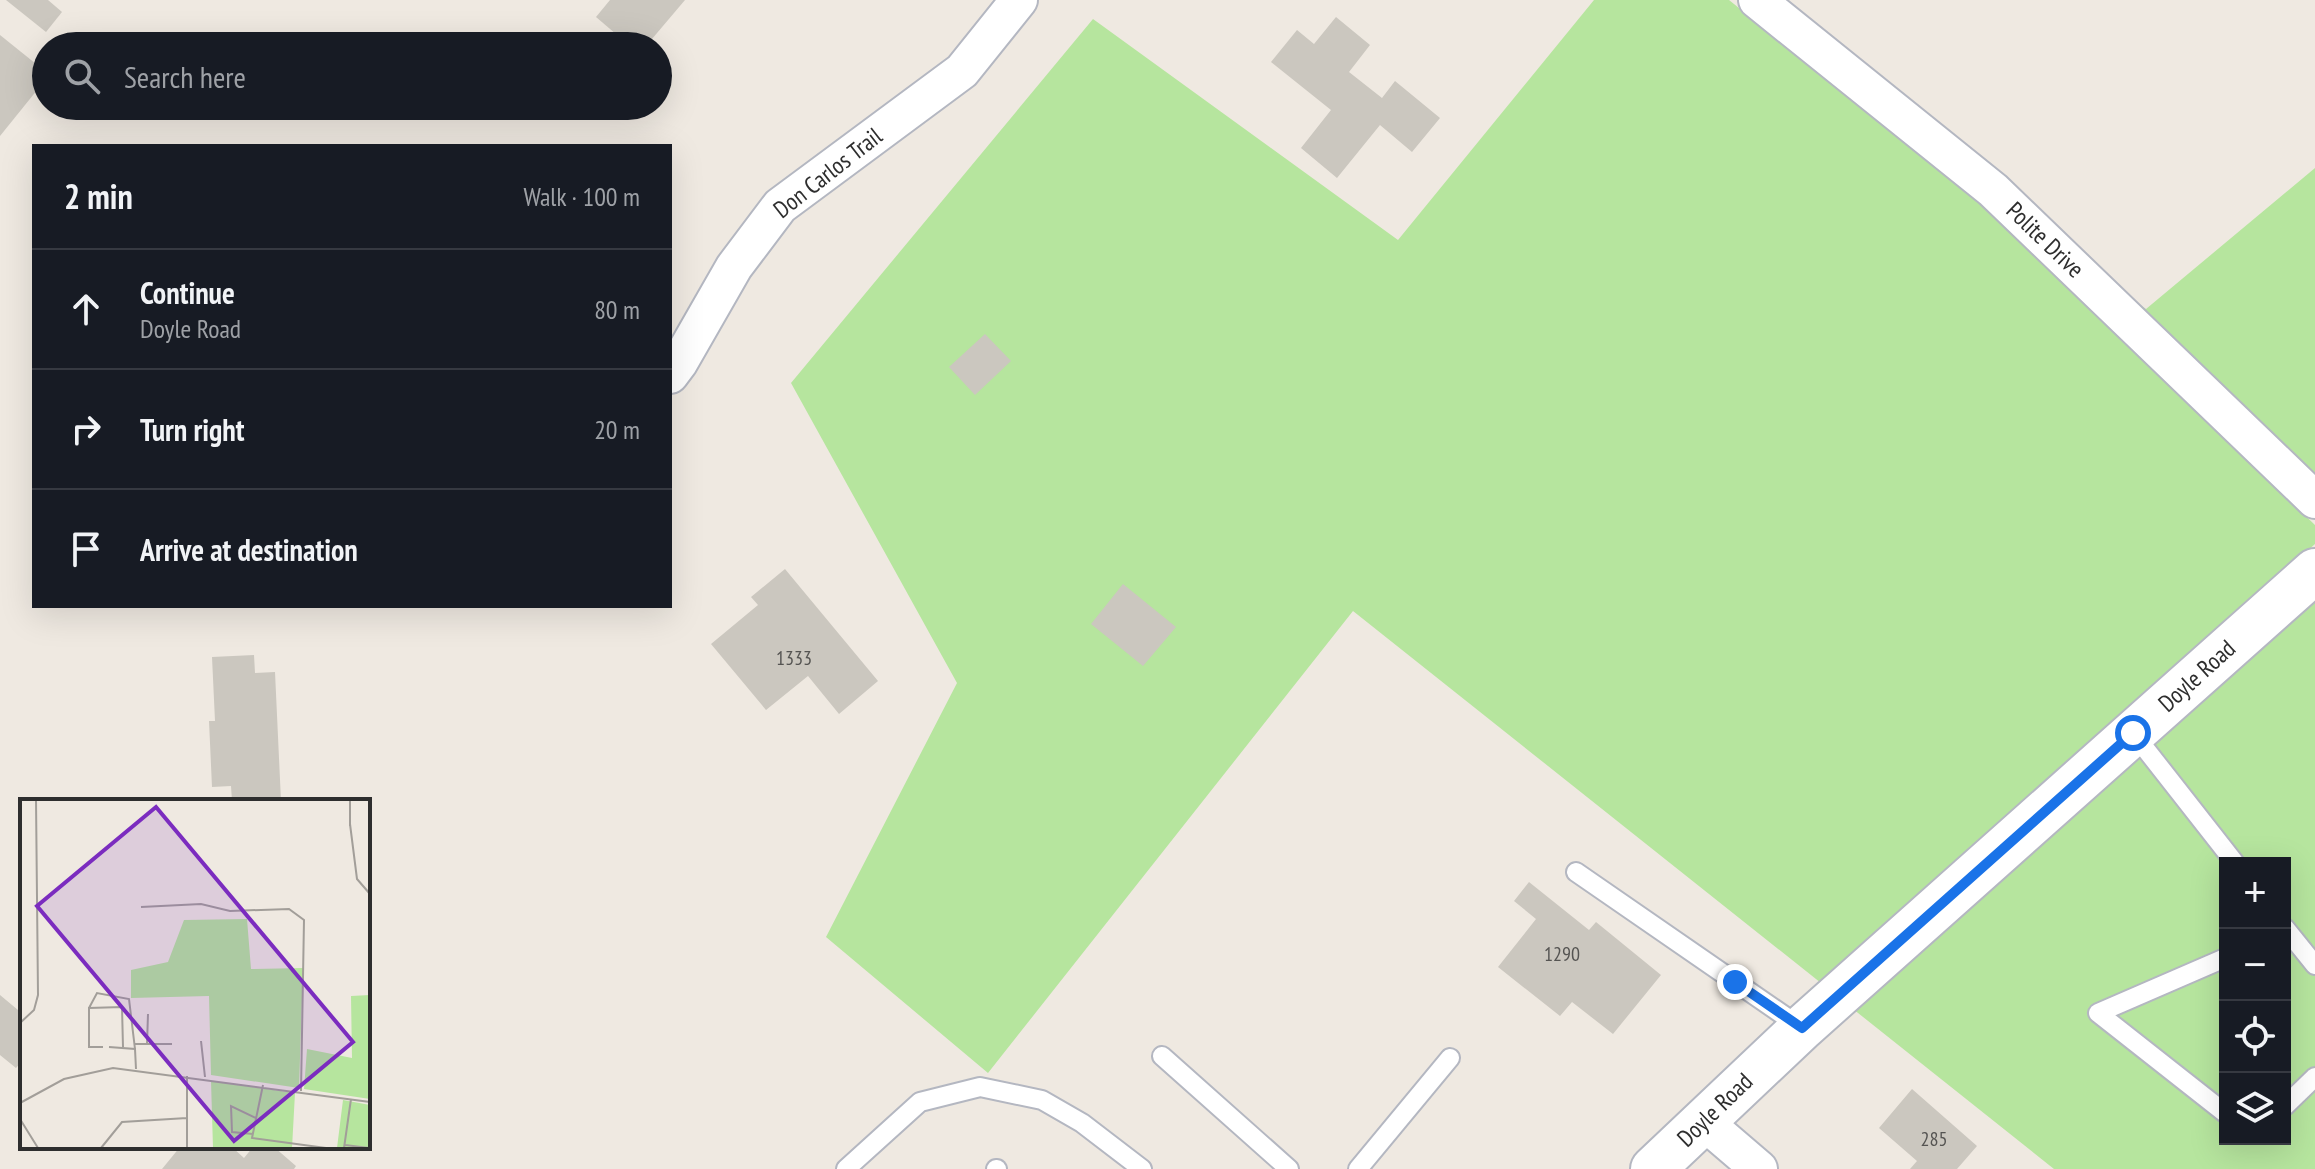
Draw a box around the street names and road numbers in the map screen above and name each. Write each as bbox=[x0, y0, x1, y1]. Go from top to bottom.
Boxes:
street label: Don Carlos Trail bbox=[767, 120, 889, 225]
street label: Polite Drive bbox=[2000, 195, 2091, 284]
street label: Doyle Road bbox=[2152, 633, 2242, 718]
street label: Doyle Road bbox=[1670, 1066, 1759, 1153]

